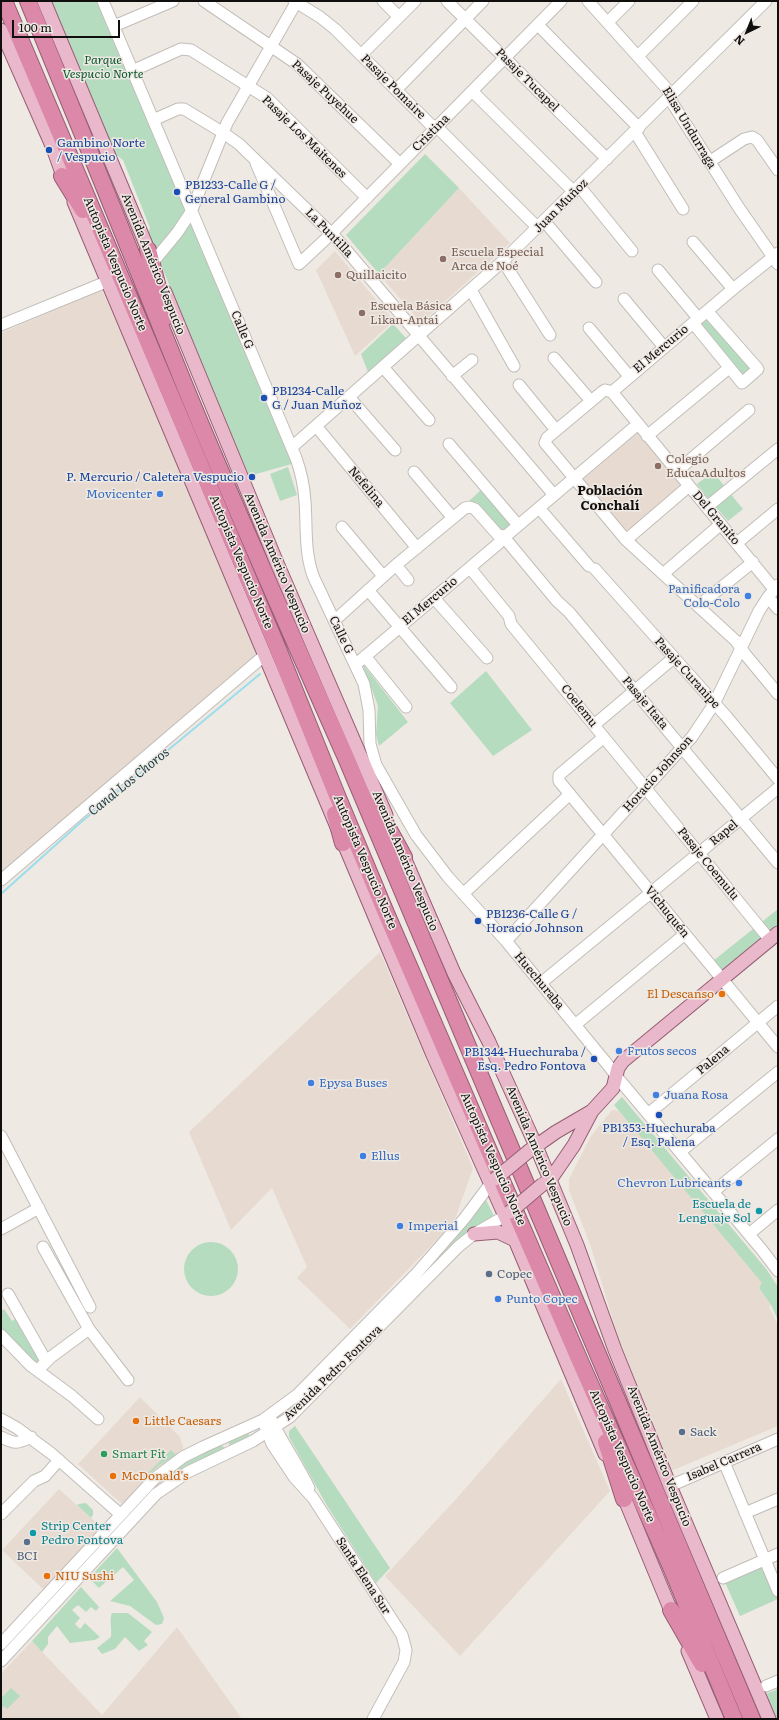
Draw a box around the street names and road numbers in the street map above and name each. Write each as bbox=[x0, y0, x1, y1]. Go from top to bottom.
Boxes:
street label: Pasaje Tucapel bbox=[492, 45, 562, 115]
street label: Pasaje Pomaire bbox=[358, 52, 428, 122]
street label: Pasaje Puyehue bbox=[289, 57, 361, 127]
street label: Elisa Undurraga bbox=[659, 84, 719, 172]
street label: Pasaje Los Maitenes bbox=[259, 93, 349, 181]
street label: Cristina bbox=[409, 111, 453, 155]
street label: Juan Muñoz bbox=[531, 176, 591, 236]
street label: Avenida Américo Vespucio bbox=[118, 191, 188, 337]
street label: Autopista Vespucio Norte bbox=[80, 195, 150, 333]
street label: La Puntilla bbox=[302, 206, 356, 260]
street label: Calle G bbox=[227, 309, 257, 351]
street label: El Mercurio bbox=[630, 322, 692, 376]
street label: Nefelina bbox=[345, 464, 387, 510]
street label: Del Granito bbox=[689, 488, 743, 548]
street label: Avenida Américo Vespucio bbox=[241, 491, 313, 635]
street label: Autopista Vespucio Norte bbox=[206, 493, 276, 631]
street label: El Mercurio bbox=[399, 574, 461, 628]
street label: Calle G bbox=[326, 614, 356, 656]
street label: Pasaje Curanipe bbox=[651, 634, 723, 712]
street label: Pasaje Itata bbox=[619, 674, 671, 732]
street label: Coelemu bbox=[558, 682, 600, 730]
street label: Horacio Johnson bbox=[620, 733, 696, 815]
street label: Avenida Américo Vespucio bbox=[369, 789, 441, 933]
street label: Autopista Vespucio Norte bbox=[330, 793, 400, 931]
street label: Rapel bbox=[707, 817, 741, 849]
street label: Pasaje Coemulu bbox=[674, 825, 742, 903]
street label: Vichuquén bbox=[642, 883, 692, 941]
street label: Huechuraba bbox=[511, 949, 567, 1013]
street label: Palena bbox=[694, 1042, 732, 1078]
street label: Avenida Américo Vespucio bbox=[503, 1084, 575, 1228]
street label: Autopista Vespucio Norte bbox=[457, 1090, 529, 1228]
street label: Avenida Pedro Fontova bbox=[281, 1322, 385, 1424]
street label: Avenida Américo Vespucio bbox=[624, 1383, 694, 1529]
street label: Autopista Vespucio Norte bbox=[586, 1387, 658, 1525]
street label: Isabel Carrera bbox=[684, 1440, 764, 1484]
street label: Santa Elena Sur bbox=[333, 1535, 393, 1617]

